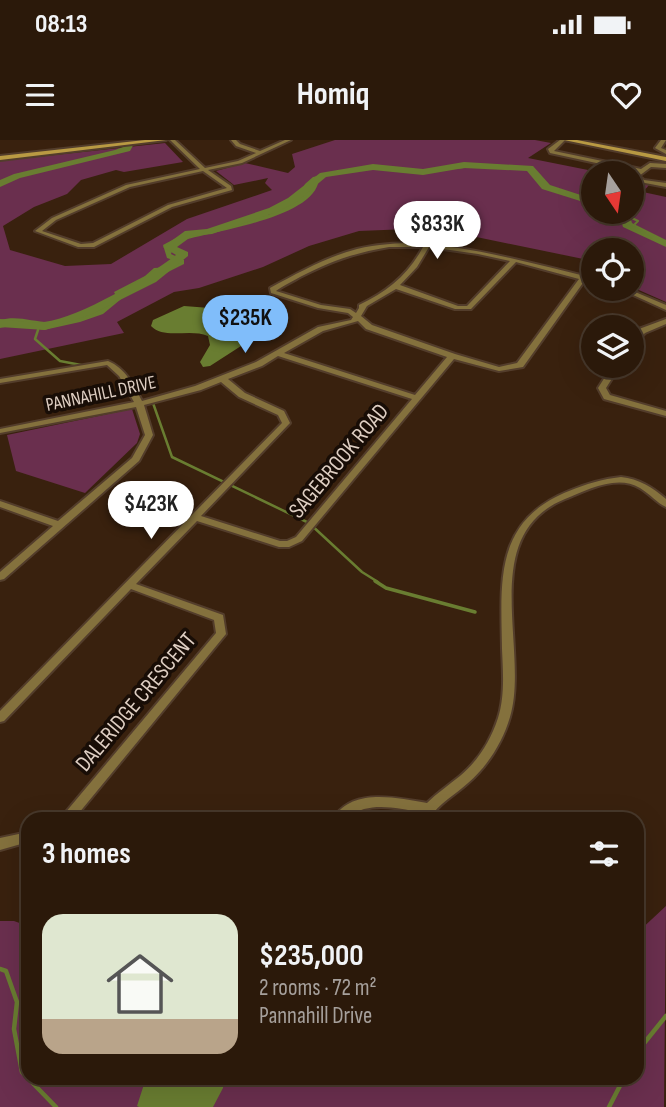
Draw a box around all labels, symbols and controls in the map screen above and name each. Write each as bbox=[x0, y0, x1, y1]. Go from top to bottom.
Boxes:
text: 08:13 bbox=[35, 9, 87, 40]
text: Homiq bbox=[297, 75, 369, 114]
icon: menu bbox=[21, 76, 59, 114]
icon: heart bbox=[607, 76, 645, 114]
north arrow bbox=[581, 161, 644, 224]
map controls bbox=[581, 161, 644, 378]
pin: $833K bbox=[388, 201, 486, 261]
text: $833K bbox=[410, 210, 464, 238]
button: locate bbox=[581, 238, 644, 301]
pin: $235K bbox=[196, 296, 294, 355]
text: $235K bbox=[218, 304, 272, 332]
button: layers bbox=[581, 315, 644, 378]
street label: PANNAHILL DRIVE bbox=[44, 371, 158, 417]
street label: SAGEBROOK ROAD bbox=[283, 398, 395, 524]
pin: $423K bbox=[102, 482, 200, 541]
text: $423K bbox=[124, 490, 178, 518]
street label: DALERIDGE CRESCENT bbox=[70, 627, 202, 777]
icon: filters bbox=[585, 835, 623, 873]
text: 3 homes bbox=[42, 836, 131, 872]
text: $235,000 bbox=[259, 938, 364, 974]
icon: home bbox=[98, 942, 182, 1026]
text: 2 rooms · 72 m² bbox=[259, 974, 377, 1002]
text: Pannahill Drive bbox=[259, 1002, 372, 1030]

